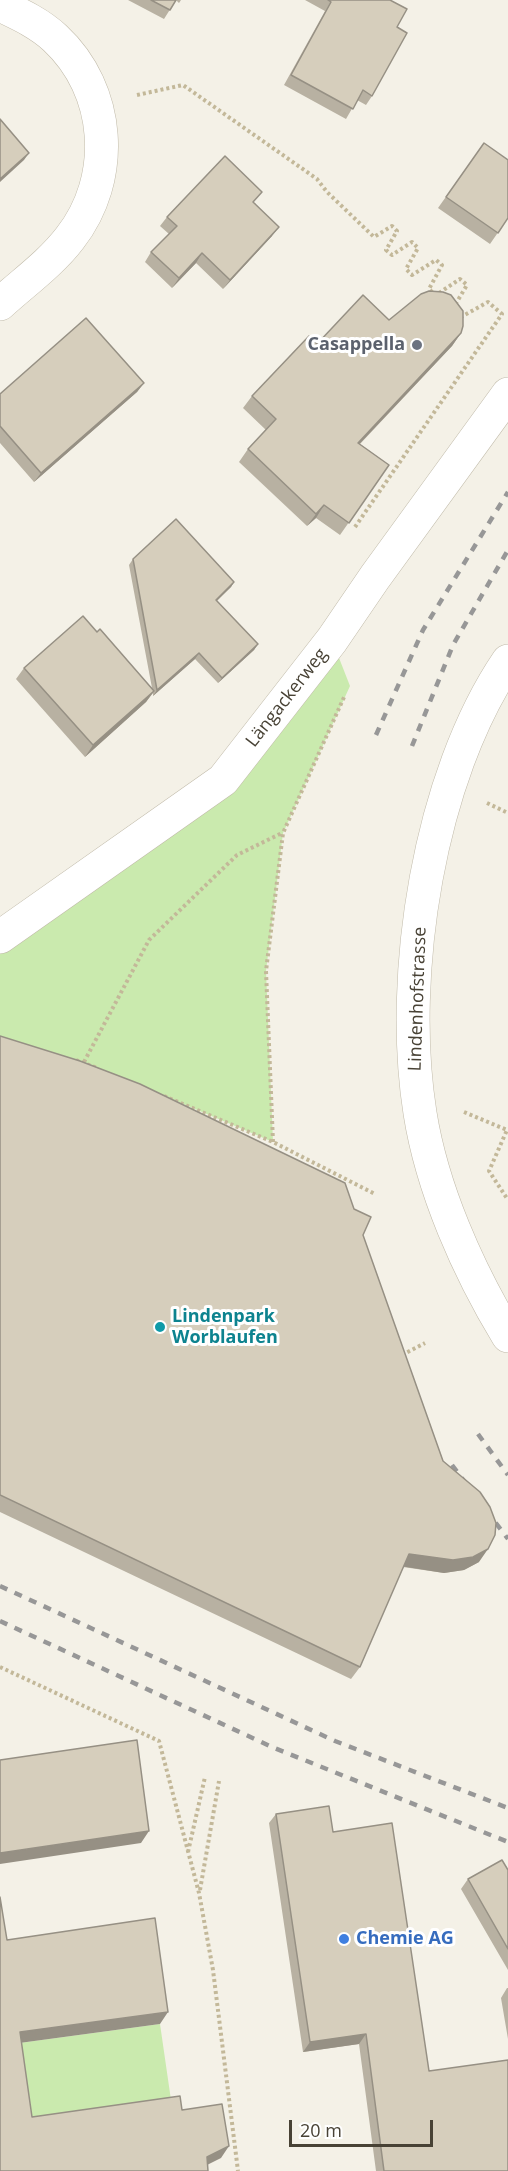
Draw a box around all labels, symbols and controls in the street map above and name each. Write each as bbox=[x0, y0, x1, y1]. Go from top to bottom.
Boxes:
place label: Casappella bbox=[308, 334, 405, 356]
marker: Casappella bbox=[410, 338, 424, 352]
street label: Längackerweg bbox=[242, 644, 332, 752]
street label: Lindenhofstrasse bbox=[405, 926, 431, 1072]
place label: Lindenpark Worblaufen bbox=[172, 1306, 278, 1348]
marker: Lindenpark Worblaufen bbox=[153, 1320, 167, 1334]
place label: Chemie AG bbox=[356, 1928, 454, 1950]
marker: Chemie AG bbox=[337, 1932, 351, 1946]
scale bar bbox=[292, 2108, 436, 2146]
text: 20 m bbox=[300, 2118, 342, 2142]

